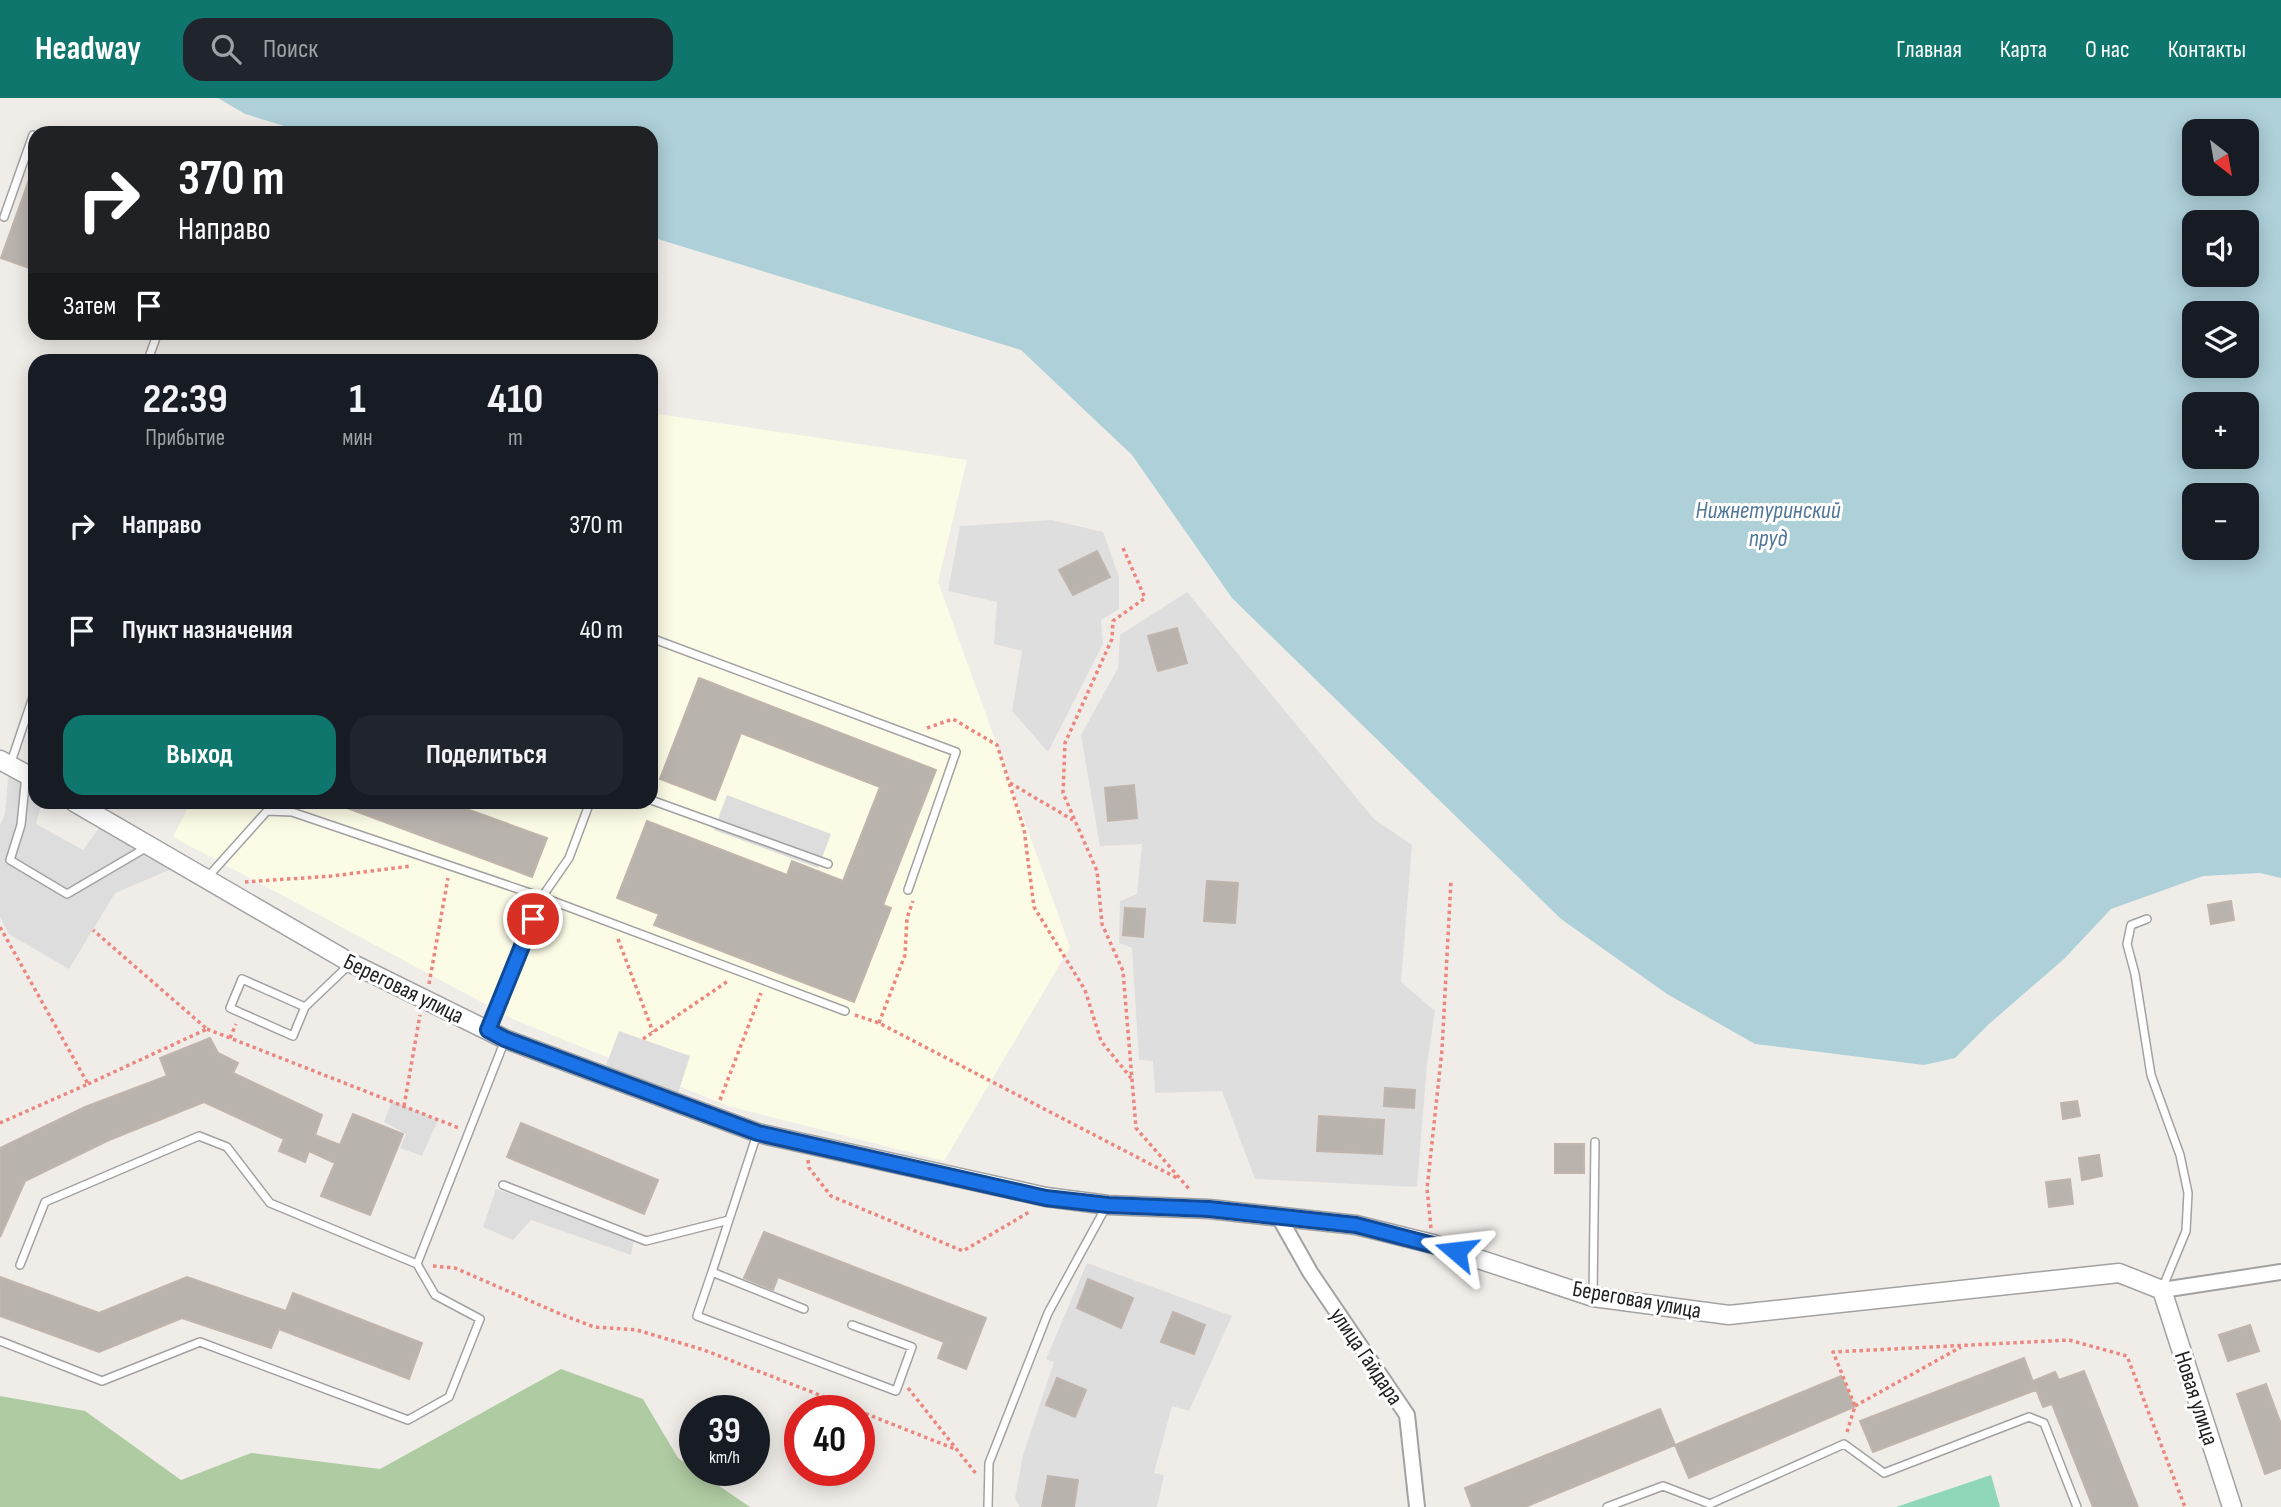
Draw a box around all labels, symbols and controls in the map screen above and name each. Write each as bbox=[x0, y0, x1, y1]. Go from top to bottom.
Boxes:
search box bbox=[183, 18, 673, 81]
text: Headway bbox=[35, 29, 141, 69]
icon: search bbox=[207, 30, 245, 68]
text: Поиск bbox=[263, 34, 318, 65]
text: Главная bbox=[1896, 35, 1962, 64]
text: Карта bbox=[2000, 35, 2047, 64]
text: О нас bbox=[2085, 35, 2130, 64]
text: Контакты bbox=[2168, 35, 2246, 64]
north arrow bbox=[2182, 119, 2259, 196]
map controls bbox=[2182, 119, 2259, 560]
text: 370 m bbox=[178, 150, 285, 209]
icon: right bbox=[63, 154, 154, 245]
text: Направо bbox=[178, 210, 271, 249]
button: sound bbox=[2182, 210, 2259, 287]
icon: arrive bbox=[130, 287, 168, 325]
text: Затем bbox=[63, 291, 116, 322]
button: layers bbox=[2182, 301, 2259, 378]
text: 22:39 bbox=[143, 374, 228, 425]
text: 1 bbox=[349, 374, 366, 425]
text: 410 bbox=[487, 374, 543, 425]
button: + bbox=[2182, 392, 2259, 469]
text: Прибытие bbox=[145, 424, 225, 452]
text: мин bbox=[342, 424, 373, 452]
text: m bbox=[508, 424, 523, 452]
button: − bbox=[2182, 483, 2259, 560]
water label: Нижнетуринский пруд bbox=[1696, 496, 1841, 553]
icon: right bbox=[63, 507, 101, 545]
text: Направо bbox=[122, 510, 201, 541]
text: 370 m bbox=[569, 510, 623, 541]
icon: arrive bbox=[63, 612, 101, 650]
text: Пункт назначения bbox=[122, 615, 293, 646]
text: 40 m bbox=[580, 615, 623, 646]
button: Выход bbox=[63, 715, 336, 795]
button: Поделиться bbox=[350, 715, 623, 795]
pin bbox=[503, 889, 563, 949]
icon: arrive bbox=[514, 900, 552, 938]
street label: Береговая улица bbox=[339, 948, 468, 1030]
position arrow bbox=[1419, 1214, 1493, 1288]
street label: Береговая улица bbox=[1570, 1275, 1703, 1325]
street label: улица Гайдара bbox=[1323, 1303, 1409, 1411]
street label: Новая улица bbox=[2168, 1348, 2224, 1449]
speed limit sign: 40 bbox=[784, 1395, 875, 1486]
text: 39 bbox=[708, 1410, 741, 1453]
text: km/h bbox=[709, 1447, 740, 1468]

